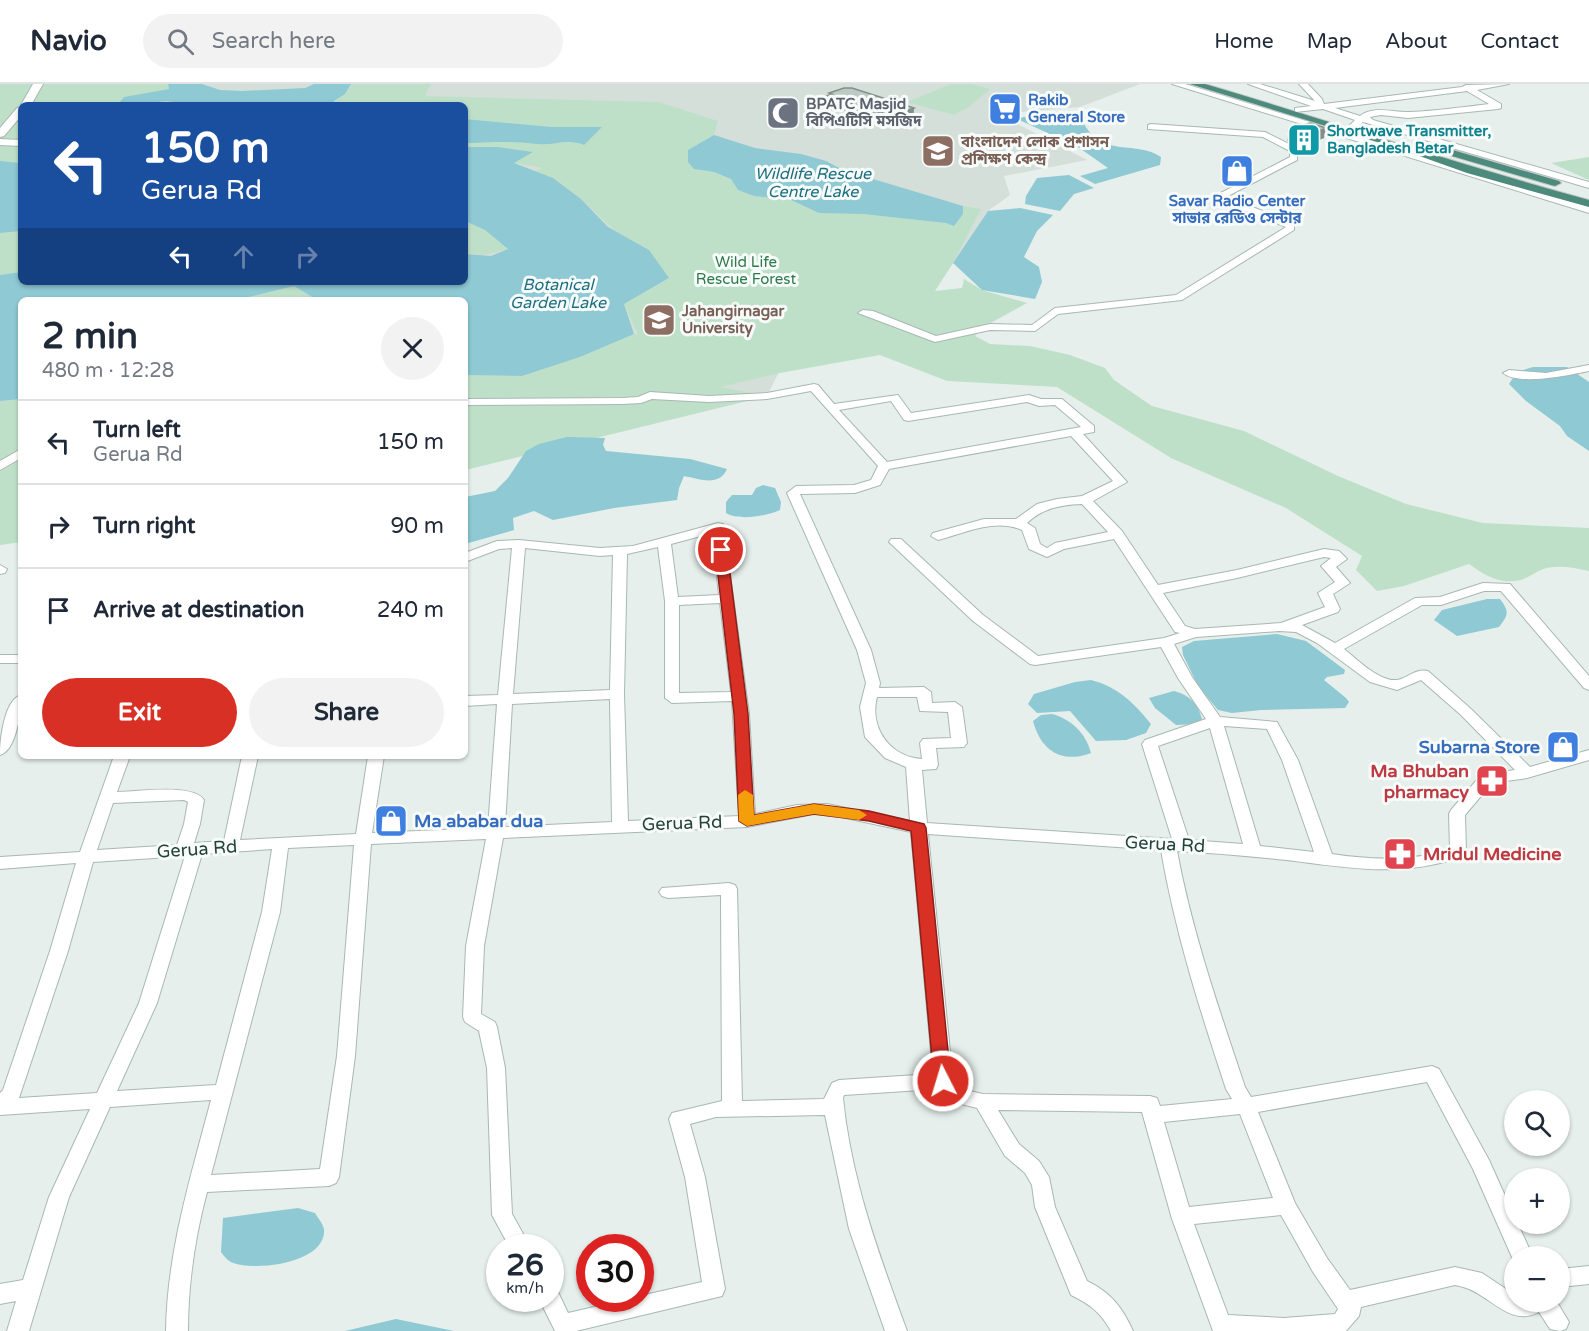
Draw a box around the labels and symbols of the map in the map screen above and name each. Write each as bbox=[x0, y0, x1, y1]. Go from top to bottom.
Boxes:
supermarket icon: Rakib General Store bbox=[987, 91, 1023, 127]
place label: Rakib General Store bbox=[1028, 91, 1125, 126]
mosque icon: BPATC Masjid বিপিএটিসি মসজিদ bbox=[765, 95, 801, 131]
place label: BPATC Masjid বিপিএটিসি মসজিদ bbox=[805, 95, 922, 130]
building icon: Shortwave Transmitter, Bangladesh Betar bbox=[1286, 122, 1322, 158]
place label: Shortwave Transmitter, Bangladesh Betar bbox=[1327, 122, 1491, 158]
school or university icon: বাংলাদেশ লোক প্রশাসন প্রশিক্ষণ কেন্দ্র bbox=[920, 133, 956, 169]
place label: বাংলাদেশ লোক প্রশাসন প্রশিক্ষণ কেন্দ্র bbox=[960, 133, 1110, 168]
shop icon: Savar Radio Center সাভার রেডিও সেন্টার bbox=[1219, 153, 1255, 189]
water label: Wildlife Rescue Centre Lake bbox=[755, 164, 872, 202]
place label: Savar Radio Center সাভার রেডিও সেন্টার bbox=[1169, 192, 1305, 227]
park label: Wild Life Rescue Forest bbox=[696, 253, 796, 288]
water label: Botanical Garden Lake bbox=[510, 275, 607, 313]
school or university icon: Jahangirnagar University bbox=[641, 302, 677, 338]
place label: Jahangirnagar University bbox=[681, 302, 785, 338]
pin bbox=[695, 524, 746, 575]
shop icon: Subarna Store bbox=[1545, 729, 1581, 765]
place label: Subarna Store bbox=[1419, 736, 1540, 758]
place label: Ma Bhuban pharmacy bbox=[1370, 760, 1469, 803]
pharmacy icon: Ma Bhuban pharmacy bbox=[1474, 763, 1510, 799]
shop icon: Ma ababar dua bbox=[373, 803, 409, 839]
place label: Ma ababar dua bbox=[414, 810, 543, 832]
street label: Gerua Rd bbox=[641, 811, 723, 835]
street label: Gerua Rd bbox=[1124, 831, 1206, 857]
street label: Gerua Rd bbox=[156, 835, 238, 863]
pharmacy icon: Mridul Medicine bbox=[1382, 836, 1418, 872]
place label: Mridul Medicine bbox=[1423, 843, 1561, 865]
position arrow bbox=[911, 1049, 975, 1113]
speed limit sign: 30 bbox=[576, 1234, 654, 1312]

